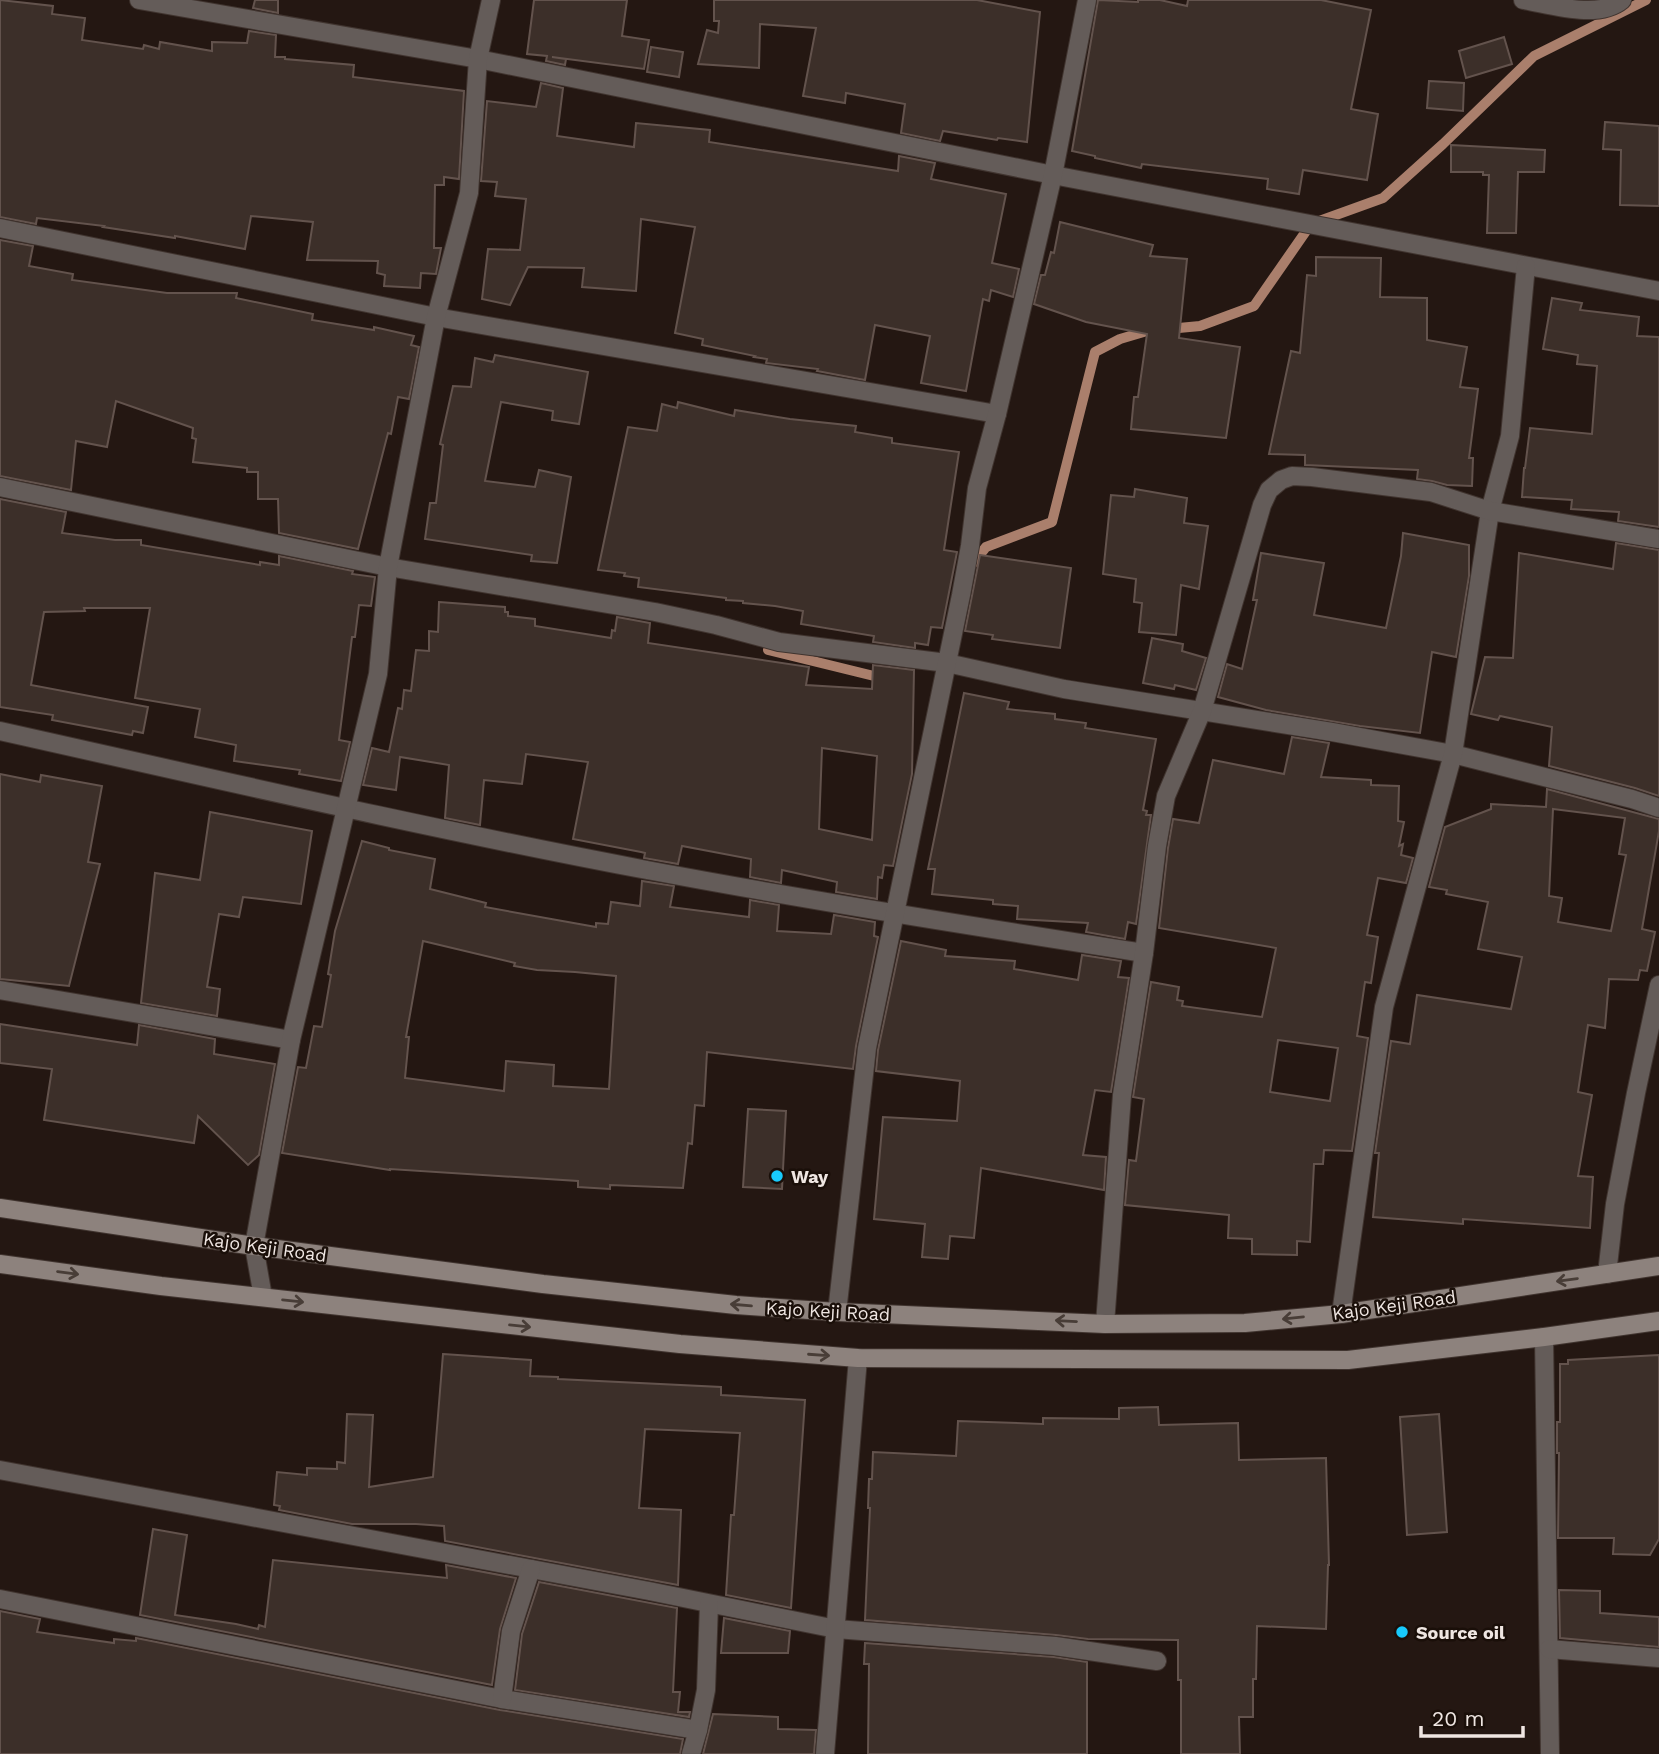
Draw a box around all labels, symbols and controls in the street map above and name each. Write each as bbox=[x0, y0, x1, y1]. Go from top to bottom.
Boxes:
place label: Way bbox=[791, 1166, 829, 1187]
marker: Way bbox=[769, 1168, 785, 1184]
street label: Kajo Keji Road bbox=[202, 1228, 328, 1266]
one-way arrow bbox=[56, 1267, 78, 1280]
one-way arrow bbox=[1556, 1274, 1579, 1287]
street label: Kajo Keji Road bbox=[1331, 1286, 1457, 1324]
one-way arrow bbox=[282, 1294, 304, 1307]
street label: Kajo Keji Road bbox=[765, 1297, 891, 1325]
one-way arrow bbox=[730, 1298, 753, 1311]
one-way arrow bbox=[1283, 1312, 1305, 1325]
one-way arrow bbox=[1055, 1315, 1078, 1328]
one-way arrow bbox=[508, 1320, 530, 1333]
one-way arrow bbox=[807, 1349, 830, 1362]
place label: Source oil bbox=[1416, 1622, 1505, 1643]
marker: Source oil bbox=[1394, 1624, 1410, 1640]
scale bar bbox=[1421, 1694, 1522, 1738]
text: 20 m bbox=[1432, 1706, 1484, 1731]

